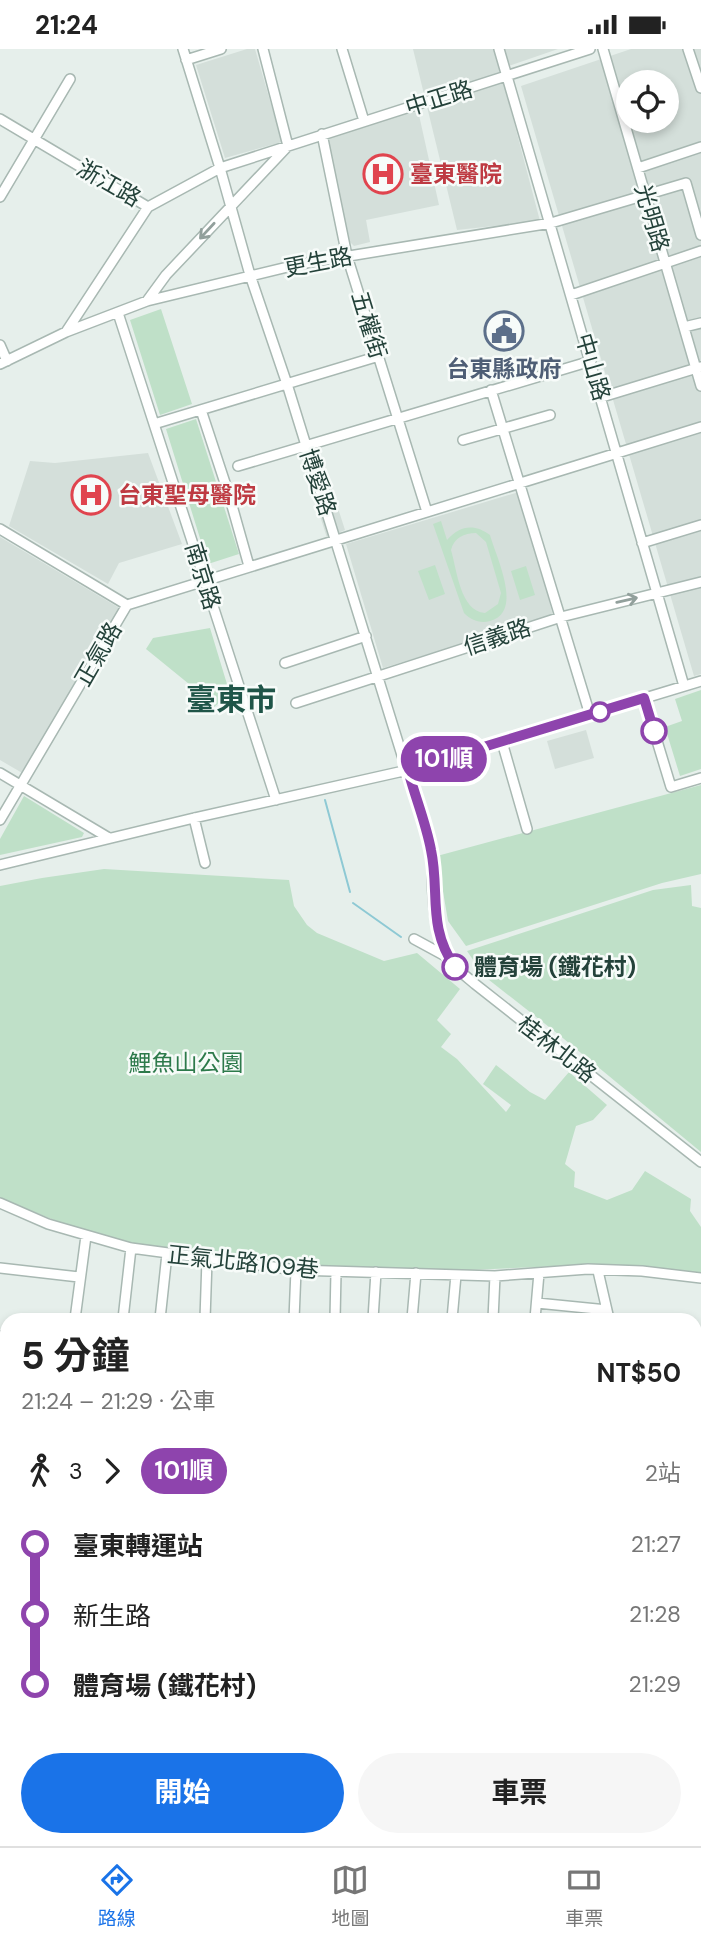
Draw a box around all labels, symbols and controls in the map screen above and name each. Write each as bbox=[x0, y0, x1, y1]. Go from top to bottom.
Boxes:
text: 21:24 bbox=[35, 8, 98, 42]
map controls bbox=[616, 70, 679, 133]
button: locate bbox=[616, 70, 679, 133]
street label: 中正路 bbox=[402, 74, 476, 122]
street label: 浙江路 bbox=[72, 153, 146, 213]
hospital icon: 臺東醫院 bbox=[362, 153, 404, 195]
place label: 臺東醫院 bbox=[410, 159, 502, 189]
street label: 光明路 bbox=[628, 181, 676, 255]
one-way arrow bbox=[199, 222, 215, 240]
street label: 更生路 bbox=[281, 241, 355, 283]
street label: 五權街 bbox=[345, 288, 393, 362]
public building icon: 台東縣政府 bbox=[483, 310, 525, 352]
street label: 中山路 bbox=[569, 330, 617, 404]
place label: 台東縣政府 bbox=[447, 354, 562, 384]
street label: 博愛路 bbox=[293, 445, 343, 519]
hospital icon: 台東聖母醫院 bbox=[70, 474, 112, 516]
place label: 台東聖母醫院 bbox=[118, 480, 256, 510]
street label: 南京路 bbox=[179, 539, 227, 613]
one-way arrow bbox=[615, 593, 638, 606]
street label: 信義路 bbox=[460, 612, 534, 662]
street label: 正氣路 bbox=[68, 617, 128, 691]
district label: 臺東市 bbox=[186, 680, 276, 719]
unlabelled marker bbox=[590, 702, 610, 722]
unlabelled marker bbox=[641, 718, 667, 744]
line badge: 101順 bbox=[395, 736, 493, 782]
text: 101順 bbox=[415, 743, 473, 774]
place label: 體育場 (鐵花村) bbox=[474, 952, 636, 982]
marker: 體育場 (鐵花村) bbox=[442, 954, 468, 980]
street label: 桂林北路 bbox=[512, 1009, 602, 1089]
park label: 鯉魚山公園 bbox=[129, 1048, 244, 1078]
street label: 正氣北路109巷 bbox=[166, 1239, 320, 1285]
text: 5 分鐘 bbox=[21, 1331, 130, 1381]
text: NT$50 bbox=[597, 1356, 681, 1390]
text: 21:24 – 21:29 · 公車 bbox=[21, 1386, 216, 1416]
icon: walk bbox=[21, 1452, 59, 1490]
icon: forward bbox=[93, 1452, 131, 1490]
text: 101順 bbox=[155, 1455, 213, 1486]
text: 3 bbox=[69, 1456, 83, 1486]
text: 2站 bbox=[645, 1458, 681, 1488]
text: 臺東轉運站 bbox=[73, 1529, 203, 1563]
text: 21:27 bbox=[631, 1529, 681, 1559]
text: 新生路 bbox=[73, 1599, 151, 1633]
text: 21:28 bbox=[629, 1599, 681, 1629]
text: 體育場 (鐵花村) bbox=[73, 1669, 256, 1703]
text: 21:29 bbox=[628, 1669, 681, 1699]
button: 開始 bbox=[21, 1753, 344, 1833]
button: 車票 bbox=[358, 1753, 681, 1833]
tab: 路線 bbox=[98, 1861, 136, 1931]
tab: 地圖 bbox=[331, 1861, 369, 1931]
tab: 車票 bbox=[565, 1861, 603, 1931]

